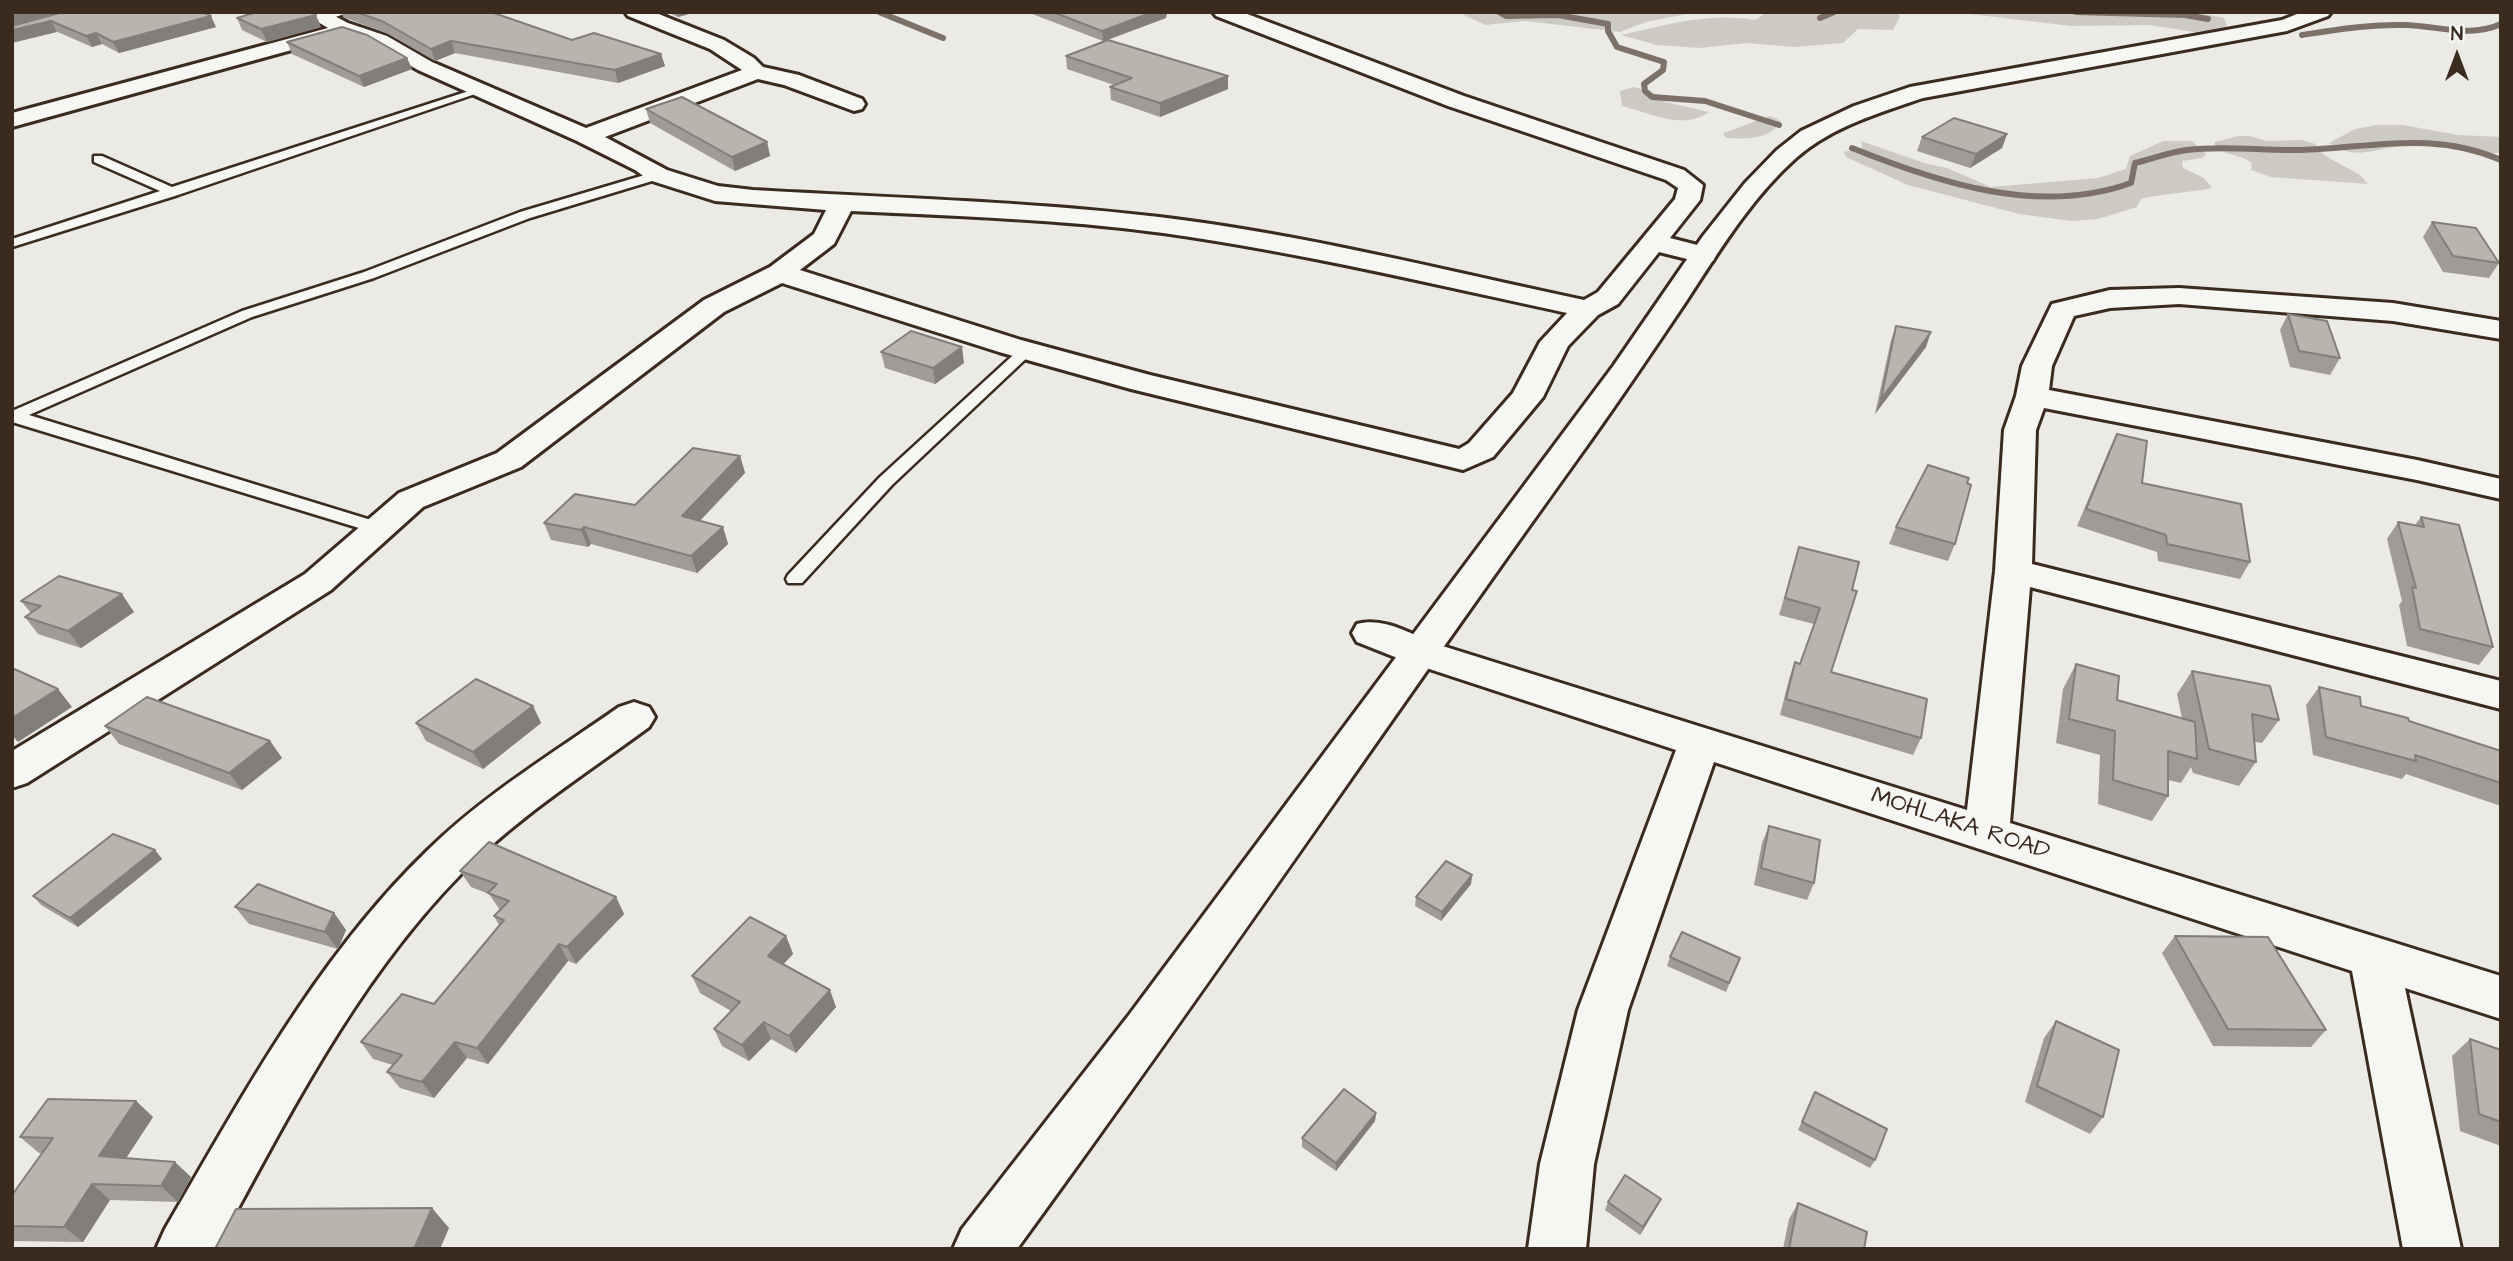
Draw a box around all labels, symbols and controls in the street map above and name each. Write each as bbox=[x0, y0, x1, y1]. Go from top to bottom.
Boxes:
north arrow bbox=[2422, 21, 2492, 91]
text: N bbox=[2451, 21, 2463, 48]
street label: MOHLAKA ROAD bbox=[1867, 783, 2053, 867]

